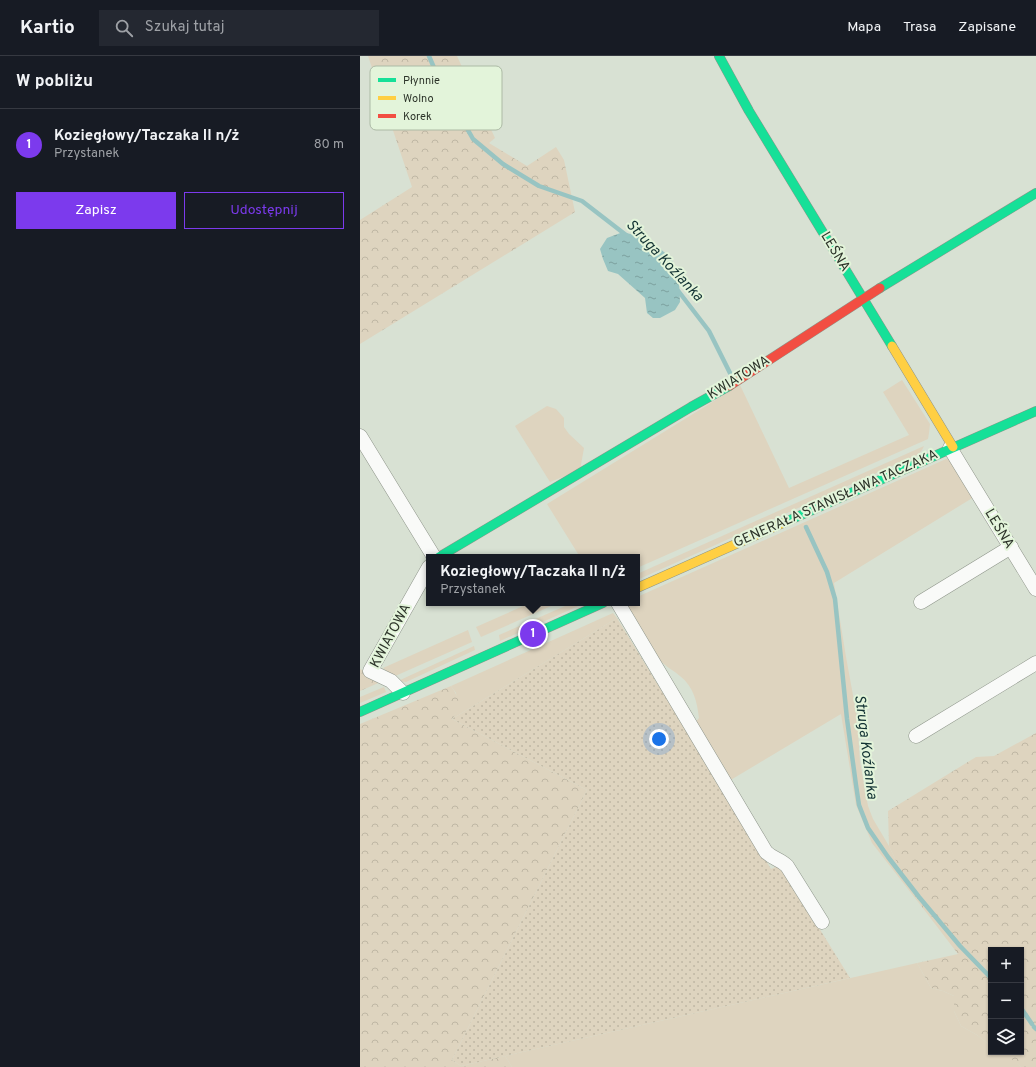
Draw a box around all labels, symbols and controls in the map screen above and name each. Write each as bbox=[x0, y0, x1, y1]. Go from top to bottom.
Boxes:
search box bbox=[99, 10, 379, 46]
text: Kartio bbox=[20, 16, 75, 40]
icon: search bbox=[113, 17, 135, 39]
text: Szukaj tutaj bbox=[145, 18, 225, 37]
text: Mapa bbox=[847, 19, 881, 36]
text: Trasa bbox=[903, 19, 936, 36]
text: Zapisane bbox=[958, 19, 1016, 36]
legend bbox=[370, 66, 502, 130]
text: W pobliżu bbox=[16, 71, 93, 93]
text: Płynnie bbox=[403, 74, 440, 88]
text: Wolno bbox=[403, 92, 434, 106]
text: Korek bbox=[403, 110, 432, 124]
text: Koziegłowy/Taczaka II n/ż bbox=[54, 127, 240, 146]
text: 1 bbox=[26, 137, 32, 153]
text: 80 m bbox=[314, 137, 344, 153]
text: Przystanek bbox=[54, 146, 119, 162]
button: Zapisz bbox=[16, 192, 176, 229]
button: Udostępnij bbox=[184, 192, 344, 229]
water label: Struga Koźlanka bbox=[621, 216, 707, 306]
street label: LEŚNA bbox=[816, 228, 854, 275]
street label: KWIATOWA bbox=[705, 352, 773, 404]
street label: GENERAŁA STANISŁAWA TACZAKA bbox=[731, 446, 941, 552]
street label: LEŚNA bbox=[980, 505, 1018, 552]
popup bbox=[426, 554, 640, 606]
text: Koziegłowy/Taczaka II n/ż bbox=[440, 563, 626, 582]
text: Przystanek bbox=[440, 582, 506, 598]
street label: KWIATOWA bbox=[367, 601, 415, 671]
pin: 1 bbox=[520, 619, 546, 649]
water label: Struga Koźlanka bbox=[849, 694, 881, 801]
your location bbox=[649, 729, 669, 749]
map controls bbox=[988, 947, 1024, 1055]
button: + bbox=[988, 947, 1024, 983]
button: − bbox=[988, 983, 1024, 1019]
button: layers bbox=[988, 1019, 1024, 1055]

